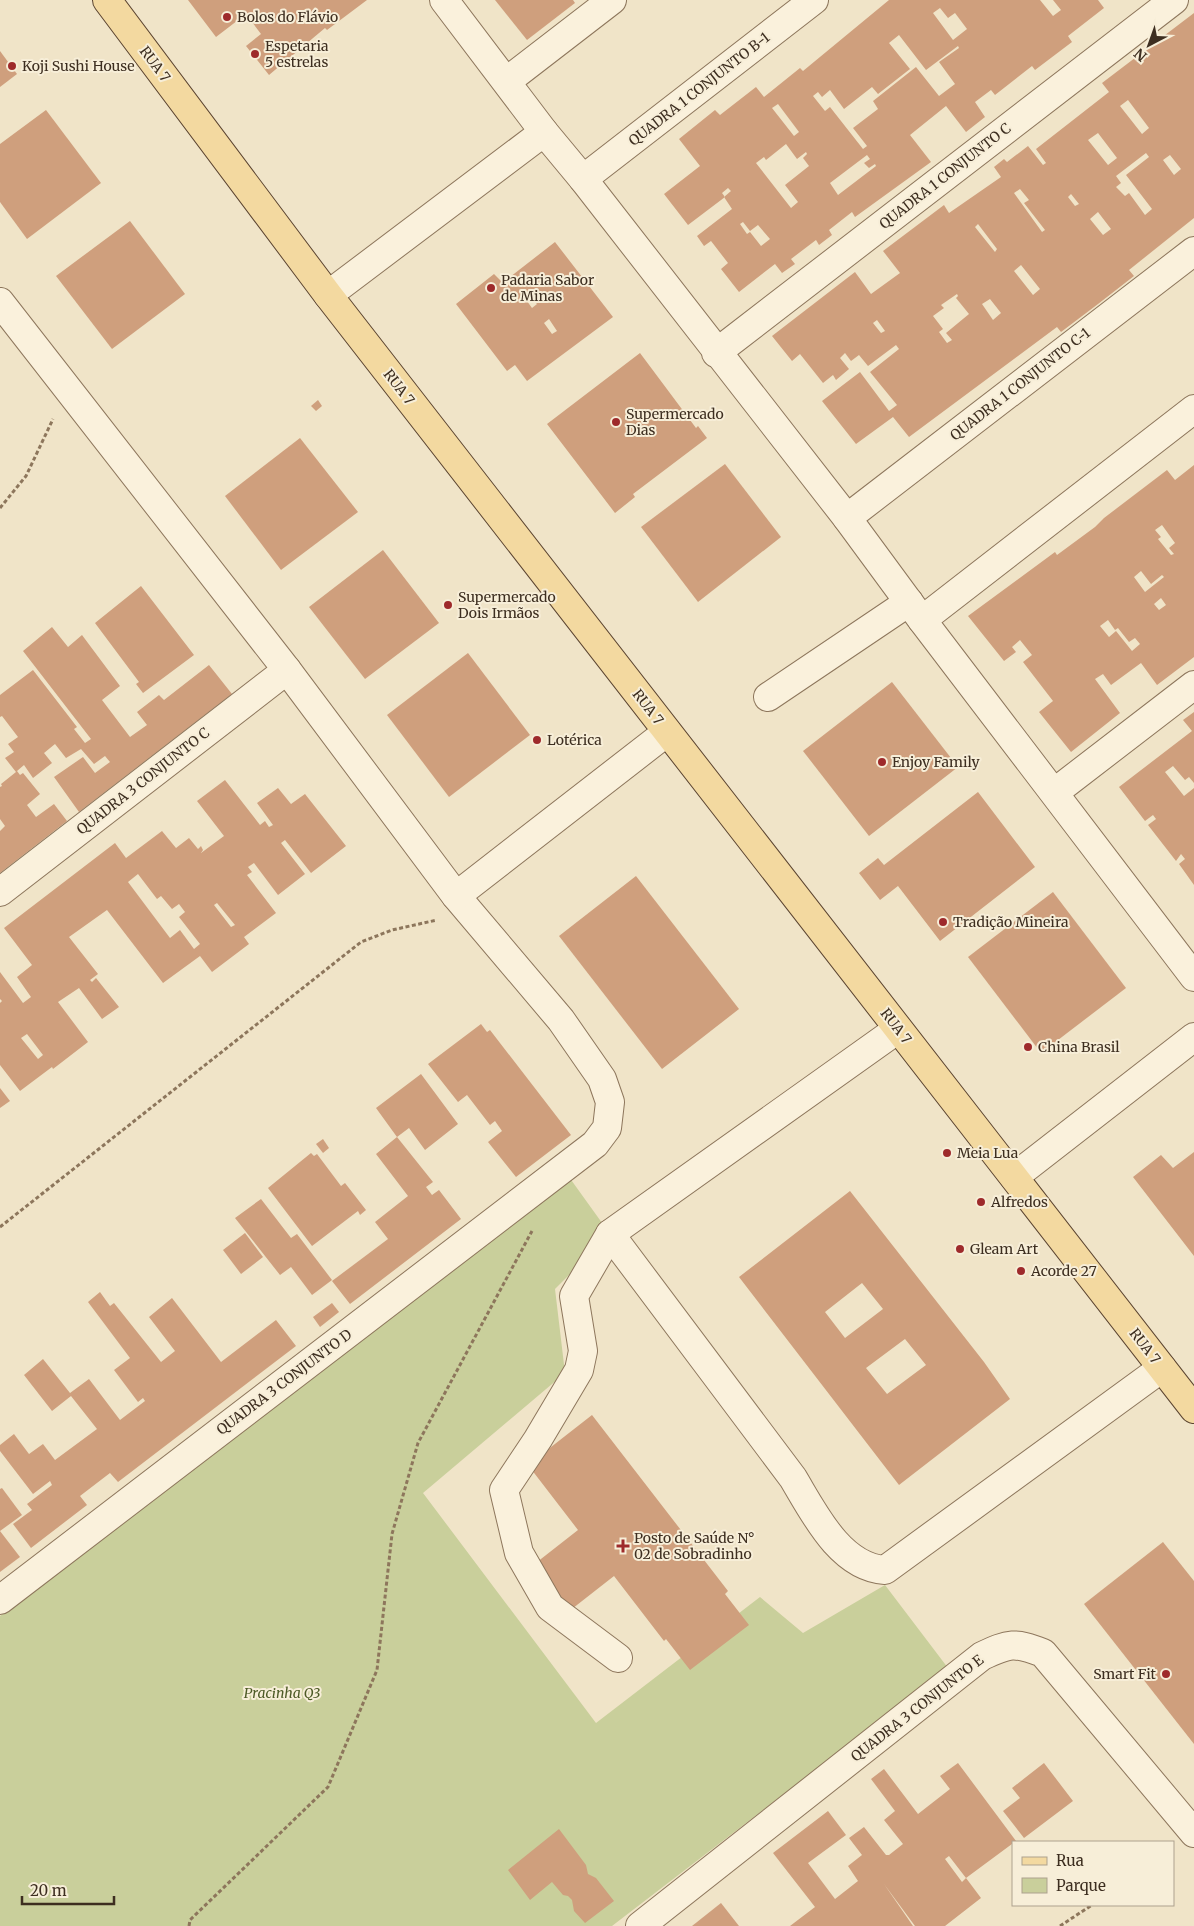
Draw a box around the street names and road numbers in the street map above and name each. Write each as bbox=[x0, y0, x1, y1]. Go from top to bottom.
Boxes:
street label: QUADRA 1 CONJUNTO B-1 bbox=[625, 28, 773, 150]
street label: RUA 7 bbox=[136, 42, 174, 86]
street label: QUADRA 1 CONJUNTO C bbox=[876, 119, 1014, 233]
street label: QUADRA 1 CONJUNTO C-1 bbox=[946, 324, 1094, 444]
street label: RUA 7 bbox=[379, 366, 419, 408]
street label: RUA 7 bbox=[628, 686, 668, 728]
street label: QUADRA 3 CONJUNTO C bbox=[73, 724, 213, 838]
street label: RUA 7 bbox=[876, 1005, 916, 1047]
street label: QUADRA 3 CONJUNTO D bbox=[213, 1325, 356, 1439]
street label: RUA 7 bbox=[1125, 1325, 1165, 1367]
street label: QUADRA 3 CONJUNTO E bbox=[847, 1651, 987, 1765]

